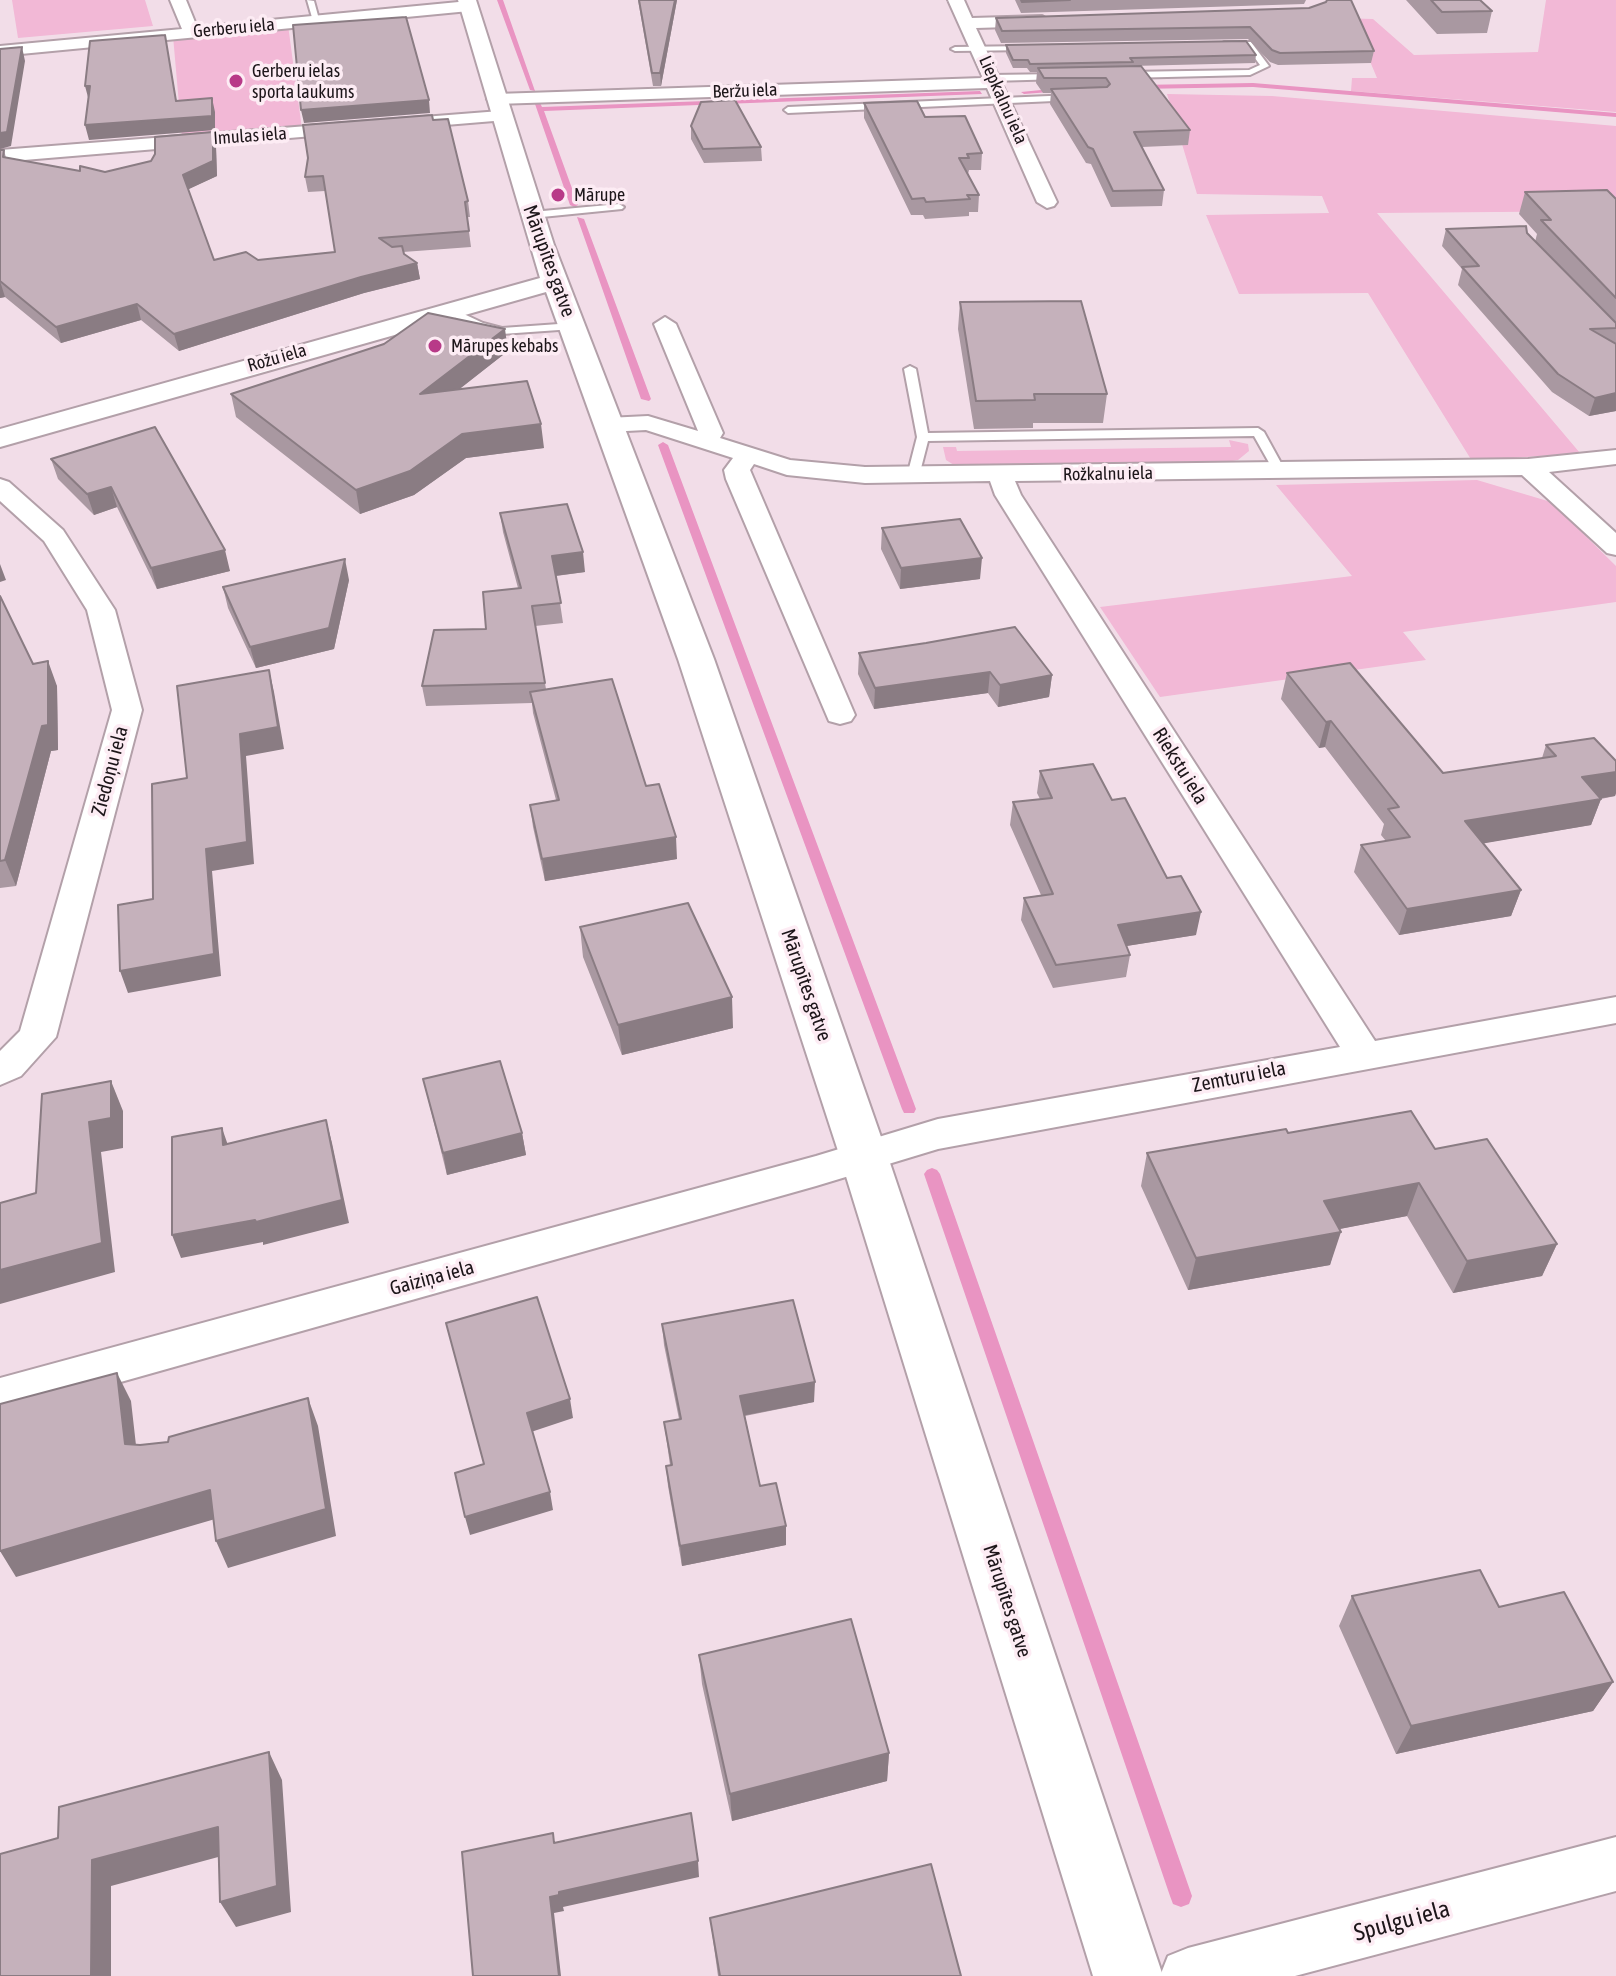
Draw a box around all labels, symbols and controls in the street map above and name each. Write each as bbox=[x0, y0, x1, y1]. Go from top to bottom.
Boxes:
street label: Gerberu iela bbox=[192, 14, 276, 42]
street label: Liepkalnu iela bbox=[974, 53, 1032, 147]
place label: Gerberu ielas sporta laukums bbox=[252, 60, 354, 102]
marker: Gerberu ielas sporta laukums bbox=[227, 72, 245, 90]
street label: Beržu iela bbox=[712, 79, 778, 103]
street label: Imulas iela bbox=[213, 123, 287, 149]
place label: Mārupe bbox=[574, 184, 625, 206]
marker: Mārupe bbox=[549, 186, 567, 204]
street label: Mārupītes gatve bbox=[518, 202, 580, 320]
place label: Mārupes kebabs bbox=[451, 335, 558, 357]
marker: Mārupes kebabs bbox=[426, 337, 444, 355]
street label: Rožu iela bbox=[245, 339, 309, 377]
street label: Rožkalnu iela bbox=[1063, 462, 1153, 486]
street label: Riekstu iela bbox=[1147, 723, 1213, 809]
street label: Ziedoņu iela bbox=[87, 724, 133, 818]
street label: Mārupītes gatve bbox=[776, 926, 836, 1044]
street label: Zemturu iela bbox=[1190, 1056, 1288, 1098]
street label: Gaiziņa iela bbox=[387, 1255, 477, 1301]
street label: Mārupītes gatve bbox=[977, 1542, 1037, 1660]
street label: Spulgu iela bbox=[1351, 1894, 1453, 1948]

